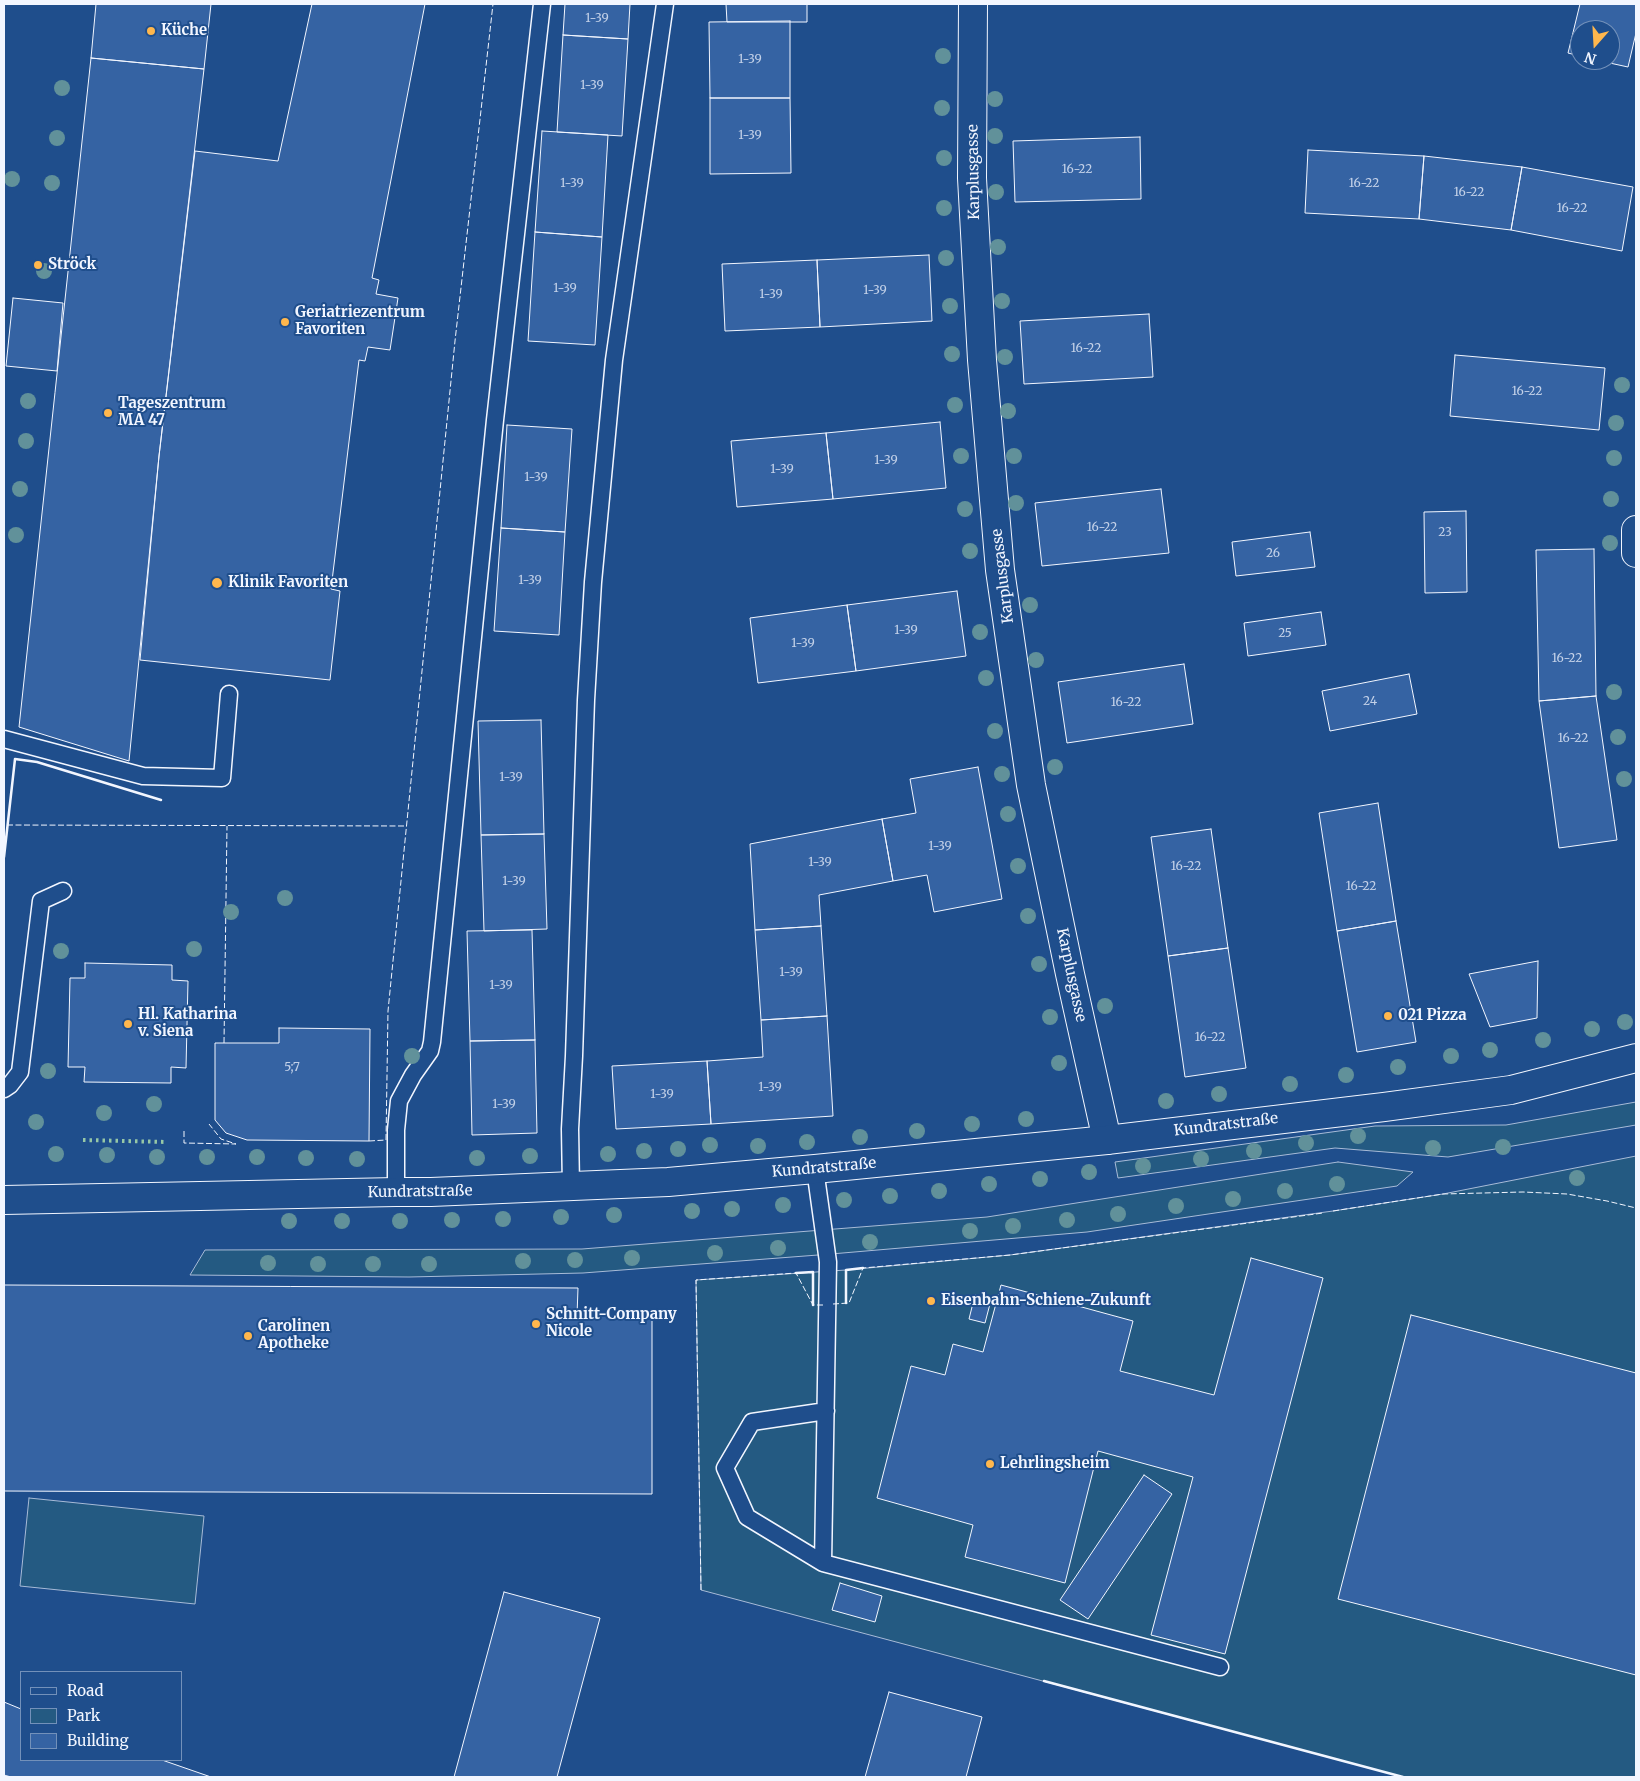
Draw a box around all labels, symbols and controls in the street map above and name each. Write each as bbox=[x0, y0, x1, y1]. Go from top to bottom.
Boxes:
house number: 1-39 bbox=[585, 12, 609, 26]
north arrow bbox=[1570, 20, 1620, 70]
place label: Küche bbox=[161, 22, 207, 40]
marker: Küche bbox=[145, 25, 157, 37]
text: N bbox=[1582, 48, 1599, 69]
house number: 1-39 bbox=[738, 53, 762, 67]
house number: 1-39 bbox=[580, 79, 604, 93]
street label: Karplusgasse bbox=[964, 124, 984, 220]
house number: 1-39 bbox=[738, 129, 762, 143]
house number: 16-22 bbox=[1062, 163, 1092, 177]
house number: 1-39 bbox=[560, 177, 584, 191]
house number: 16-22 bbox=[1349, 177, 1379, 191]
house number: 16-22 bbox=[1454, 186, 1484, 200]
house number: 16-22 bbox=[1557, 202, 1587, 216]
place label: Ströck bbox=[48, 256, 96, 274]
marker: Ströck bbox=[32, 259, 44, 271]
house number: 1-39 bbox=[553, 282, 577, 296]
house number: 1-39 bbox=[863, 284, 887, 298]
house number: 1-39 bbox=[759, 288, 783, 302]
place label: Geriatriezentrum Favoriten bbox=[295, 304, 425, 339]
marker: Geriatriezentrum Favoriten bbox=[279, 316, 291, 328]
house number: 16-22 bbox=[1071, 342, 1101, 356]
house number: 16-22 bbox=[1512, 385, 1542, 399]
place label: Tageszentrum MA 47 bbox=[118, 395, 226, 430]
marker: Tageszentrum MA 47 bbox=[102, 407, 114, 419]
house number: 1-39 bbox=[874, 454, 898, 468]
house number: 1-39 bbox=[770, 463, 794, 477]
house number: 1-39 bbox=[524, 471, 548, 485]
house number: 16-22 bbox=[1087, 521, 1117, 535]
house number: 23 bbox=[1438, 526, 1452, 540]
street label: Karplusgasse bbox=[988, 528, 1018, 624]
house number: 26 bbox=[1266, 547, 1280, 561]
place label: Klinik Favoriten bbox=[228, 574, 348, 592]
house number: 1-39 bbox=[518, 574, 542, 588]
marker: Klinik Favoriten bbox=[210, 576, 224, 590]
house number: 1-39 bbox=[894, 624, 918, 638]
house number: 25 bbox=[1278, 627, 1292, 641]
house number: 1-39 bbox=[791, 637, 815, 651]
house number: 16-22 bbox=[1552, 652, 1582, 666]
house number: 24 bbox=[1363, 695, 1377, 709]
house number: 16-22 bbox=[1111, 696, 1141, 710]
house number: 16-22 bbox=[1558, 732, 1588, 746]
house number: 1-39 bbox=[499, 771, 523, 785]
house number: 1-39 bbox=[928, 840, 952, 854]
house number: 1-39 bbox=[808, 856, 832, 870]
house number: 16-22 bbox=[1171, 860, 1201, 874]
house number: 1-39 bbox=[502, 875, 526, 889]
house number: 16-22 bbox=[1346, 880, 1376, 894]
street label: Karplusgasse bbox=[1052, 926, 1090, 1024]
house number: 1-39 bbox=[779, 966, 803, 980]
house number: 1-39 bbox=[489, 979, 513, 993]
place label: Hl. Katharina v. Siena bbox=[138, 1006, 237, 1041]
place label: 021 Pizza bbox=[1398, 1007, 1467, 1025]
marker: 021 Pizza bbox=[1382, 1010, 1394, 1022]
marker: Hl. Katharina v. Siena bbox=[122, 1018, 134, 1030]
house number: 16-22 bbox=[1195, 1031, 1225, 1045]
house number: 5;7 bbox=[284, 1061, 300, 1075]
house number: 1-39 bbox=[758, 1081, 782, 1095]
house number: 1-39 bbox=[650, 1088, 674, 1102]
house number: 1-39 bbox=[492, 1098, 516, 1112]
street label: Kundratstraße bbox=[1173, 1110, 1279, 1140]
street label: Kundratstraße bbox=[771, 1154, 877, 1182]
street label: Kundratstraße bbox=[367, 1182, 473, 1202]
place label: Eisenbahn-Schiene-Zukunft bbox=[941, 1292, 1151, 1310]
marker: Eisenbahn-Schiene-Zukunft bbox=[925, 1295, 937, 1307]
place label: Schnitt-Company Nicole bbox=[546, 1306, 677, 1341]
place label: Carolinen Apotheke bbox=[258, 1318, 330, 1353]
marker: Schnitt-Company Nicole bbox=[530, 1318, 542, 1330]
marker: Carolinen Apotheke bbox=[242, 1330, 254, 1342]
place label: Lehrlingsheim bbox=[1000, 1455, 1110, 1473]
marker: Lehrlingsheim bbox=[984, 1458, 996, 1470]
legend bbox=[20, 1671, 182, 1761]
text: Road bbox=[67, 1681, 103, 1700]
text: Park bbox=[67, 1706, 100, 1725]
text: Building bbox=[67, 1731, 129, 1750]

